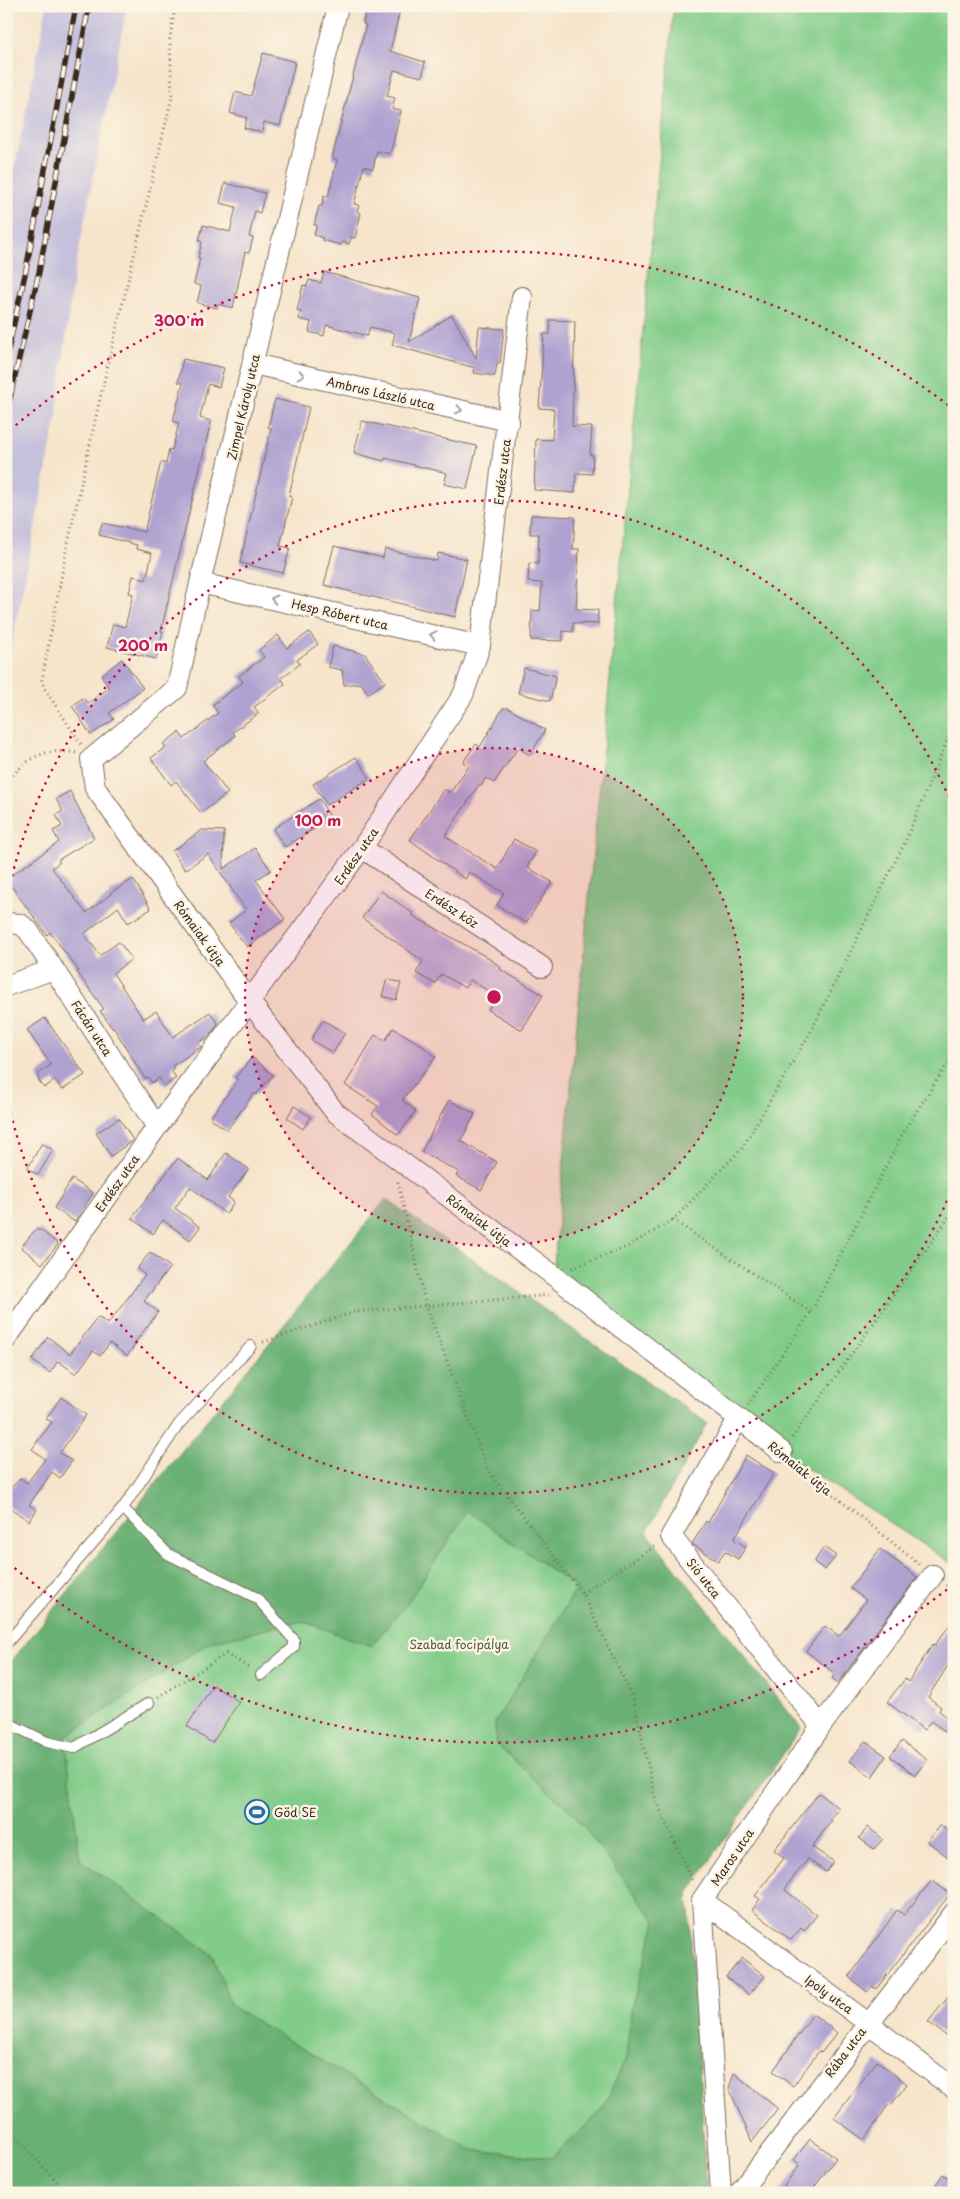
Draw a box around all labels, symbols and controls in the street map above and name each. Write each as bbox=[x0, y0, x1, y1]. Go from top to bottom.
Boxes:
text: 300 m bbox=[154, 308, 204, 331]
street label: Zimpel Károly utca bbox=[222, 352, 264, 462]
one-way arrow bbox=[296, 369, 305, 380]
street label: Ambrus László utca bbox=[325, 372, 438, 414]
one-way arrow bbox=[455, 404, 464, 415]
street label: Erdész utca bbox=[489, 437, 515, 506]
one-way arrow bbox=[270, 594, 279, 605]
street label: Hesp Róbert utca bbox=[290, 594, 391, 634]
one-way arrow bbox=[428, 630, 437, 641]
text: 200 m bbox=[118, 633, 168, 656]
text: 100 m bbox=[295, 808, 341, 831]
street label: Erdész utca bbox=[330, 823, 383, 888]
street label: Erdész köz bbox=[422, 884, 482, 932]
street label: Rómaiak útja bbox=[170, 896, 230, 970]
centre of rings bbox=[485, 988, 503, 1006]
street label: Fácán utca bbox=[67, 996, 117, 1060]
street label: Erdész utca bbox=[91, 1150, 144, 1215]
street label: Rómaiak útja bbox=[443, 1190, 516, 1251]
street label: Rómaiak útja bbox=[764, 1437, 836, 1500]
street label: Sió utca bbox=[683, 1554, 726, 1602]
park label: Szabad focipálya bbox=[409, 1635, 509, 1653]
sports icon: Göd SE bbox=[244, 1799, 270, 1825]
place label: Göd SE bbox=[274, 1803, 317, 1821]
street label: Maros utca bbox=[706, 1824, 758, 1889]
street label: Ipoly utca bbox=[801, 1970, 857, 2018]
street label: Rába utca bbox=[820, 2023, 870, 2081]

